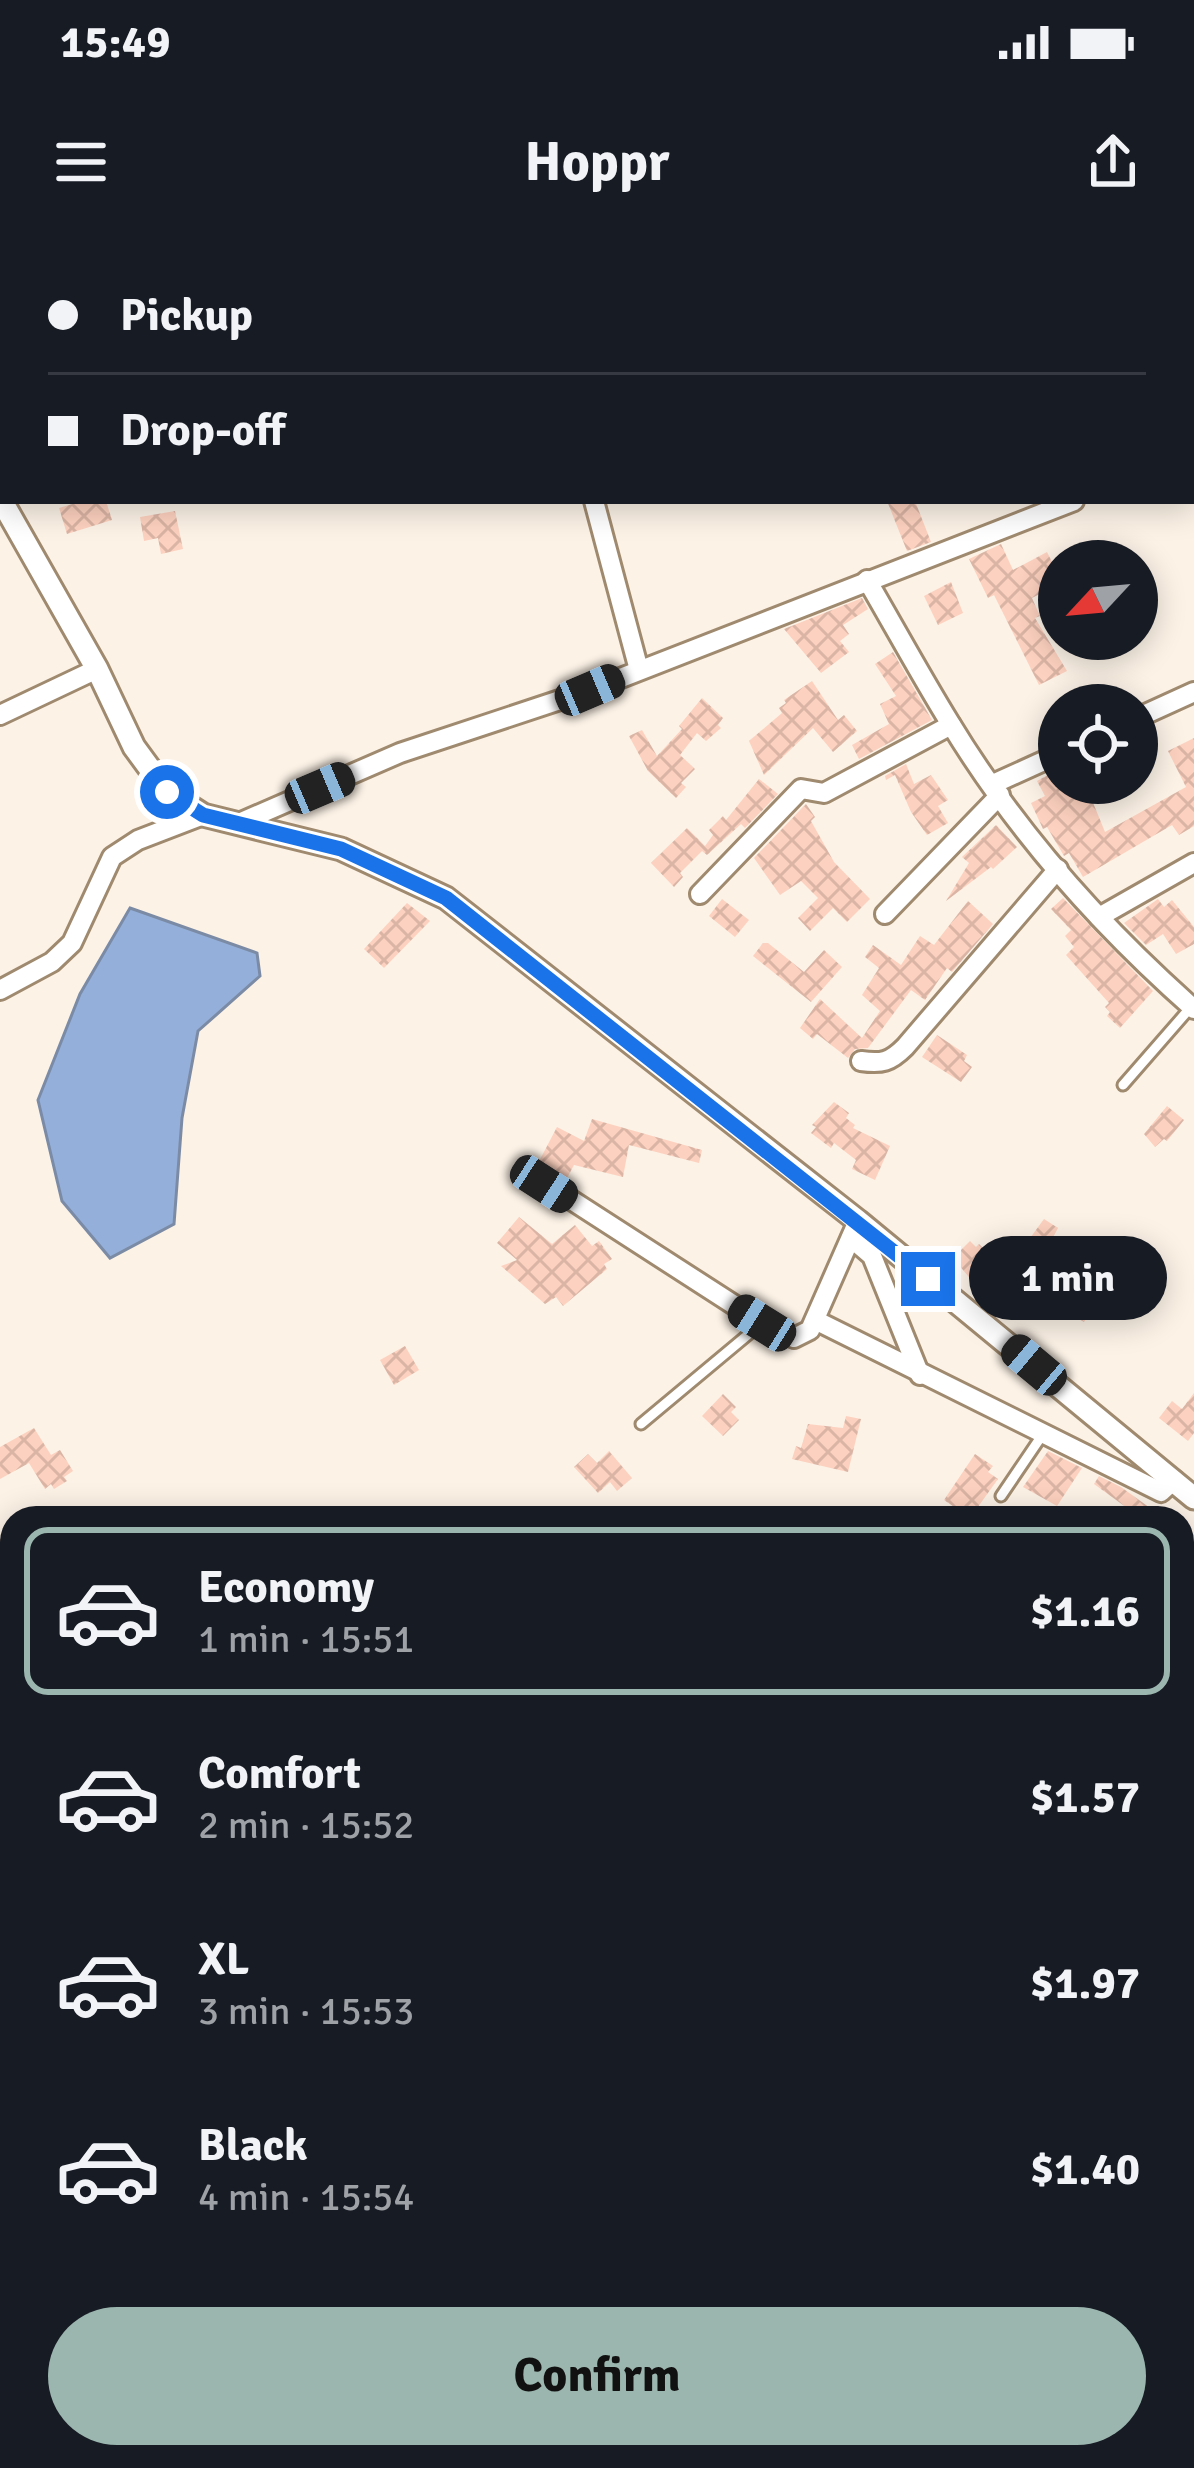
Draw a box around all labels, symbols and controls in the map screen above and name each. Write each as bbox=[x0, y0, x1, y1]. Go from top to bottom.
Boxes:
text: 15:49 bbox=[60, 15, 170, 70]
icon: menu bbox=[48, 129, 114, 195]
text: Hoppr bbox=[525, 129, 669, 196]
icon: share bbox=[1080, 129, 1146, 195]
text: Pickup bbox=[120, 288, 253, 343]
text: Drop-off bbox=[120, 403, 285, 458]
north arrow bbox=[1038, 540, 1158, 660]
map controls bbox=[1038, 540, 1158, 804]
car bbox=[550, 659, 630, 721]
button: locate bbox=[1038, 684, 1158, 804]
car bbox=[280, 757, 360, 819]
route start bbox=[140, 765, 194, 819]
car bbox=[504, 1149, 584, 1219]
callout: 1 min bbox=[970, 1237, 1168, 1321]
route end bbox=[901, 1252, 955, 1306]
text: 1 min bbox=[1021, 1254, 1115, 1302]
car bbox=[722, 1289, 802, 1357]
car bbox=[995, 1328, 1073, 1402]
icon: car bbox=[54, 1557, 162, 1665]
text: Economy bbox=[198, 1560, 374, 1615]
text: $1.16 bbox=[1030, 1584, 1140, 1639]
text: 1 min · 15:51 bbox=[198, 1615, 414, 1663]
icon: car bbox=[54, 1743, 162, 1851]
text: Comfort bbox=[198, 1746, 361, 1801]
text: $1.57 bbox=[1030, 1770, 1140, 1825]
text: 2 min · 15:52 bbox=[198, 1801, 414, 1849]
icon: car bbox=[54, 1929, 162, 2037]
text: XL bbox=[198, 1932, 249, 1987]
text: $1.97 bbox=[1030, 1956, 1140, 2011]
text: 3 min · 15:53 bbox=[198, 1987, 414, 2035]
icon: car bbox=[54, 2115, 162, 2223]
text: Black bbox=[198, 2118, 308, 2173]
text: $1.40 bbox=[1030, 2142, 1140, 2197]
text: 4 min · 15:54 bbox=[198, 2173, 414, 2221]
button: Confirm bbox=[48, 2307, 1146, 2445]

